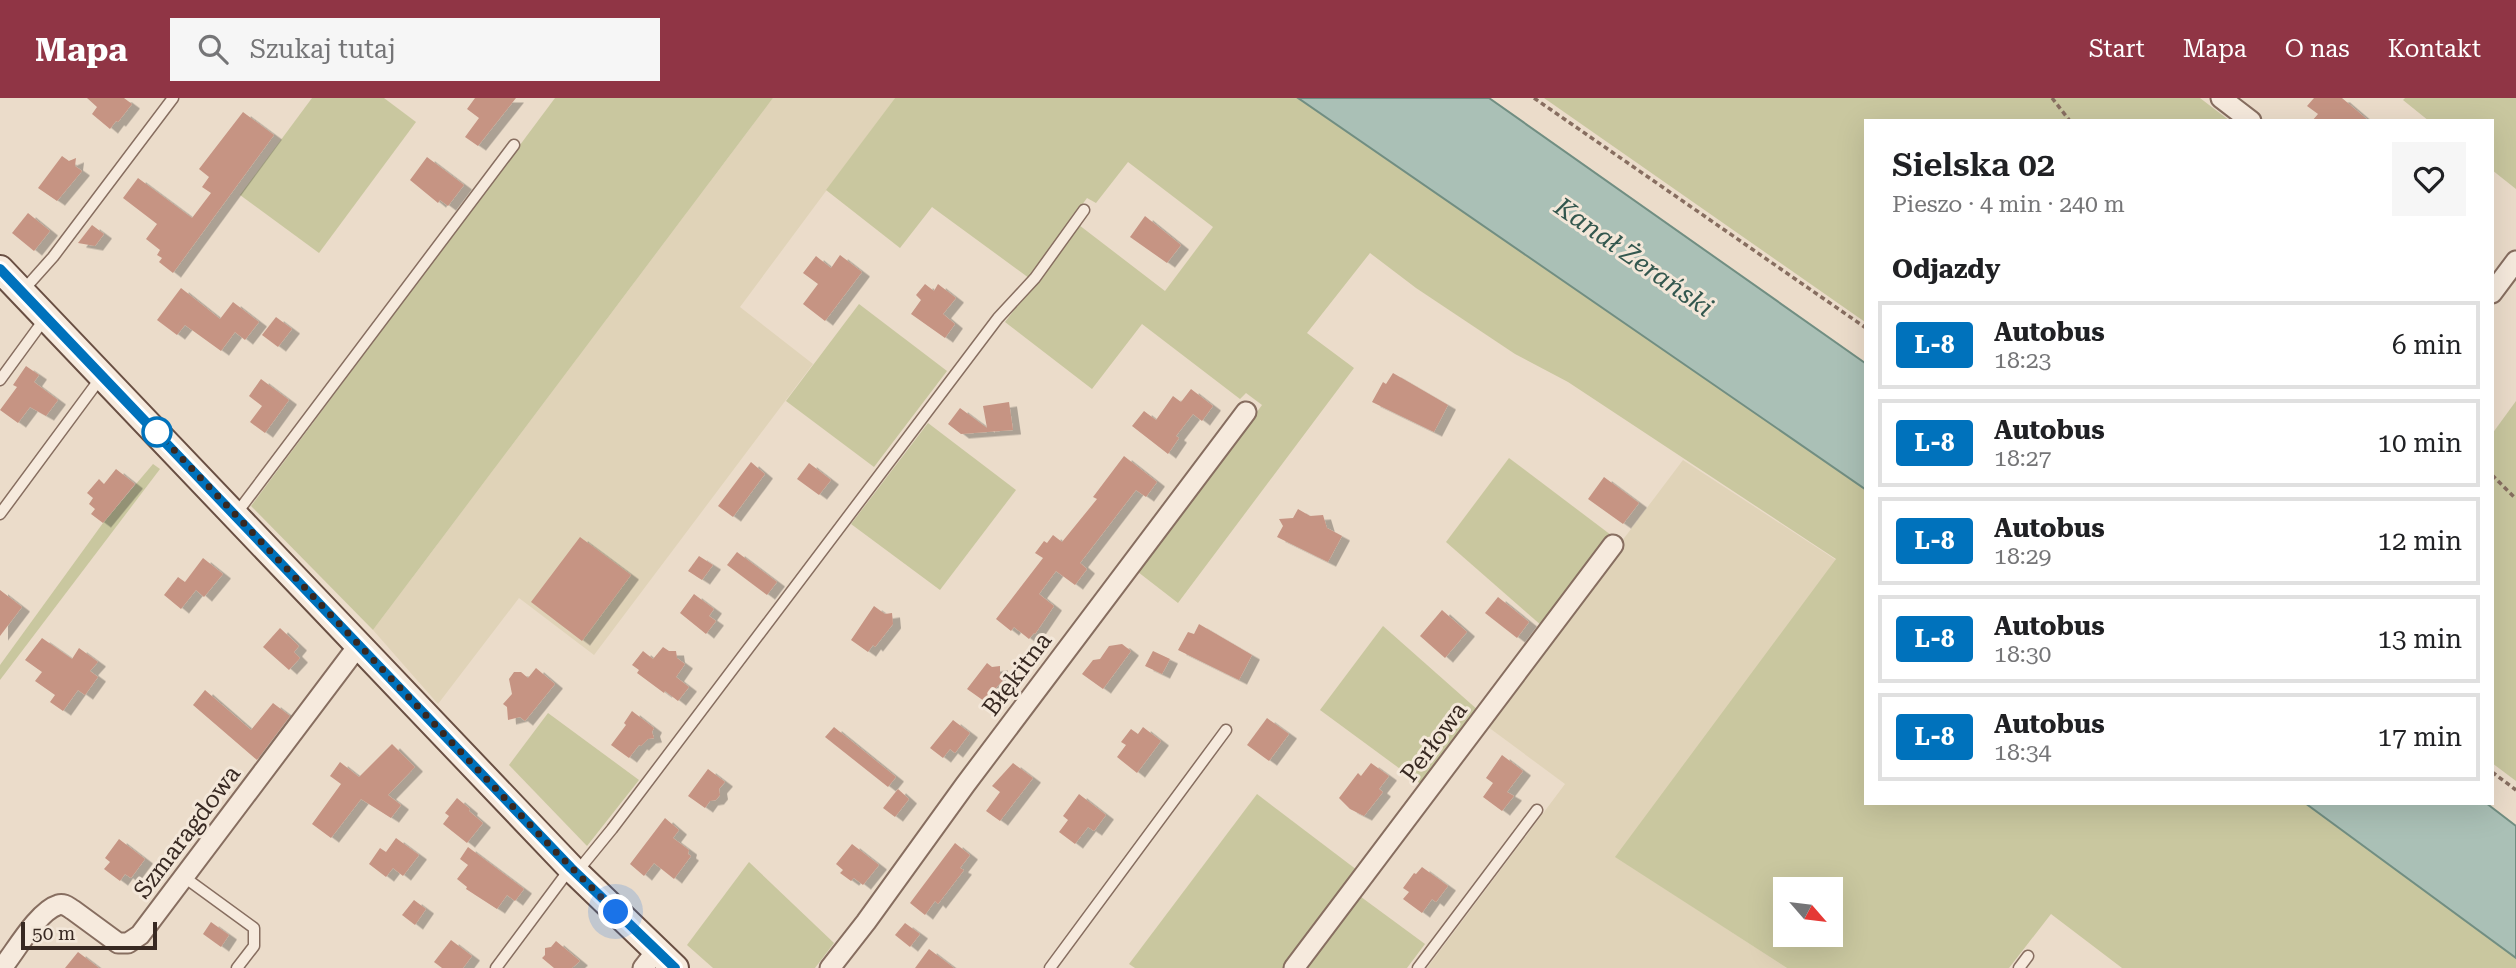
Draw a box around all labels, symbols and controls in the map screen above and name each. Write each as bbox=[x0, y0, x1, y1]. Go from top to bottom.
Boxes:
search box bbox=[170, 18, 660, 81]
text: Mapa bbox=[35, 30, 128, 69]
icon: search bbox=[194, 30, 232, 68]
text: Szukaj tutaj bbox=[250, 34, 396, 64]
text: Start bbox=[2089, 35, 2145, 63]
text: Mapa bbox=[2183, 35, 2247, 63]
text: O nas bbox=[2285, 35, 2350, 63]
text: Kontakt bbox=[2388, 35, 2481, 63]
button: heart bbox=[2392, 142, 2466, 216]
text: Sielska 02 bbox=[1892, 145, 2055, 184]
water label: Kanał Żerański bbox=[1548, 190, 1720, 323]
text: Pieszo · 4 min · 240 m bbox=[1892, 191, 2125, 218]
text: Odjazdy bbox=[1892, 254, 2000, 284]
text: Autobus bbox=[1994, 317, 2105, 347]
text: 6 min bbox=[2392, 330, 2462, 360]
text: L-8 bbox=[1914, 331, 1955, 359]
text: 18:23 bbox=[1994, 347, 2051, 374]
text: Autobus bbox=[1994, 415, 2105, 445]
unlabelled marker bbox=[142, 417, 172, 447]
text: 10 min bbox=[2378, 428, 2462, 458]
text: L-8 bbox=[1914, 429, 1955, 457]
text: 18:27 bbox=[1994, 445, 2051, 472]
text: Autobus bbox=[1994, 513, 2105, 543]
text: 12 min bbox=[2378, 526, 2462, 556]
text: L-8 bbox=[1914, 527, 1955, 555]
text: 18:29 bbox=[1994, 543, 2051, 570]
text: Autobus bbox=[1994, 611, 2105, 641]
text: 13 min bbox=[2378, 624, 2462, 654]
text: L-8 bbox=[1914, 625, 1955, 653]
street label: Błękitna bbox=[977, 627, 1057, 721]
text: 18:30 bbox=[1994, 641, 2051, 668]
street label: Perłowa bbox=[1395, 697, 1473, 787]
text: Autobus bbox=[1994, 709, 2105, 739]
text: 17 min bbox=[2378, 722, 2462, 752]
text: L-8 bbox=[1914, 723, 1955, 751]
text: 18:34 bbox=[1994, 739, 2051, 766]
street label: Szmaragdowa bbox=[128, 760, 246, 904]
north arrow bbox=[1773, 877, 1843, 947]
map controls bbox=[1773, 877, 1843, 947]
your location bbox=[598, 894, 633, 929]
scale bar bbox=[21, 919, 158, 951]
text: 50 m bbox=[32, 922, 75, 945]

